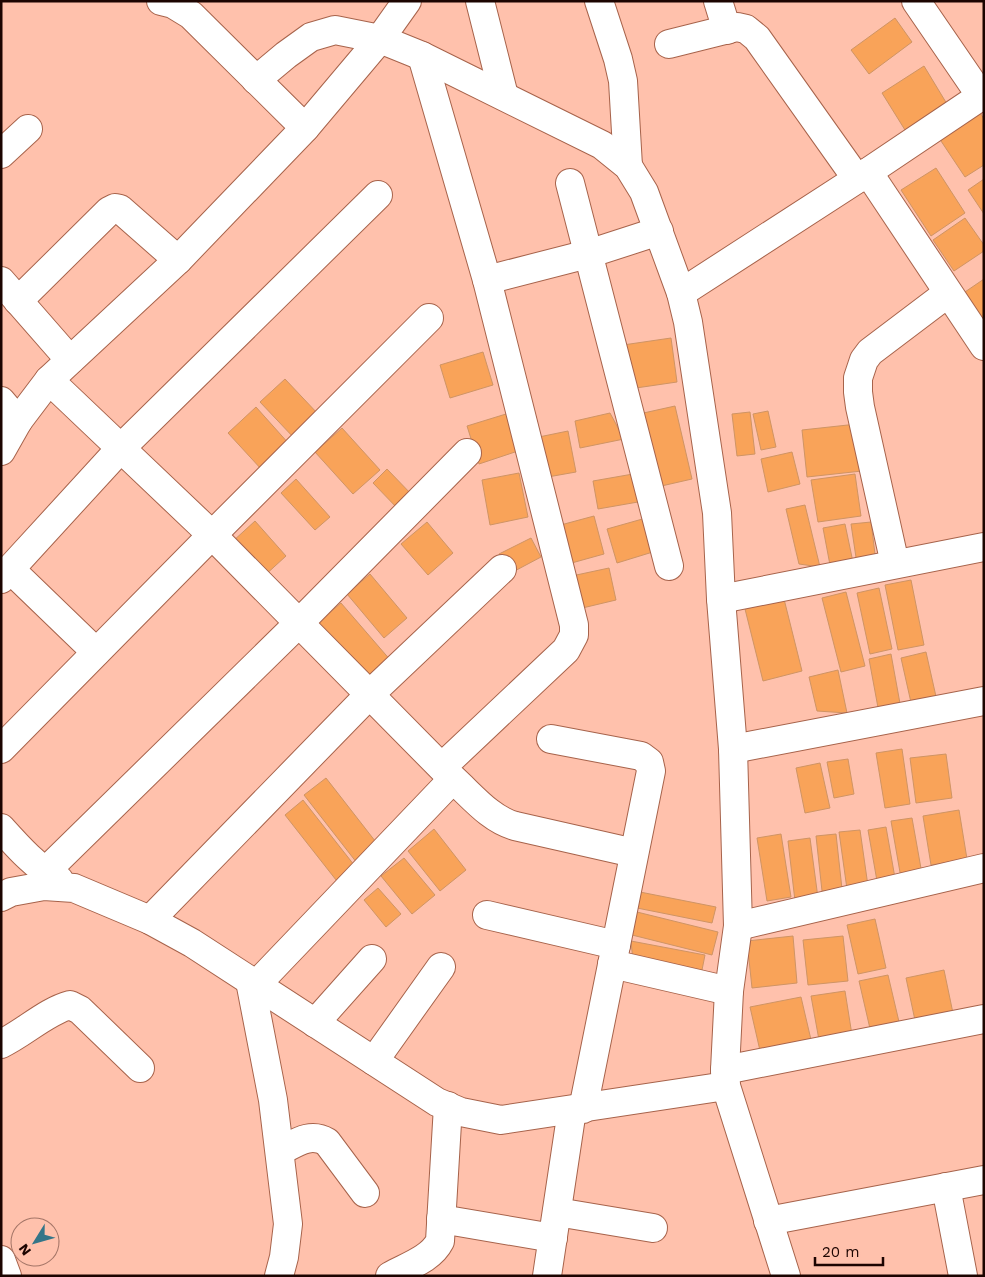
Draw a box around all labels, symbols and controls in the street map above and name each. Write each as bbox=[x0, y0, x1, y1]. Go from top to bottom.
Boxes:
north arrow bbox=[10, 1217, 60, 1267]
scale bar bbox=[815, 1234, 882, 1266]
text: N bbox=[15, 1241, 34, 1259]
text: 20 m bbox=[822, 1243, 860, 1261]

